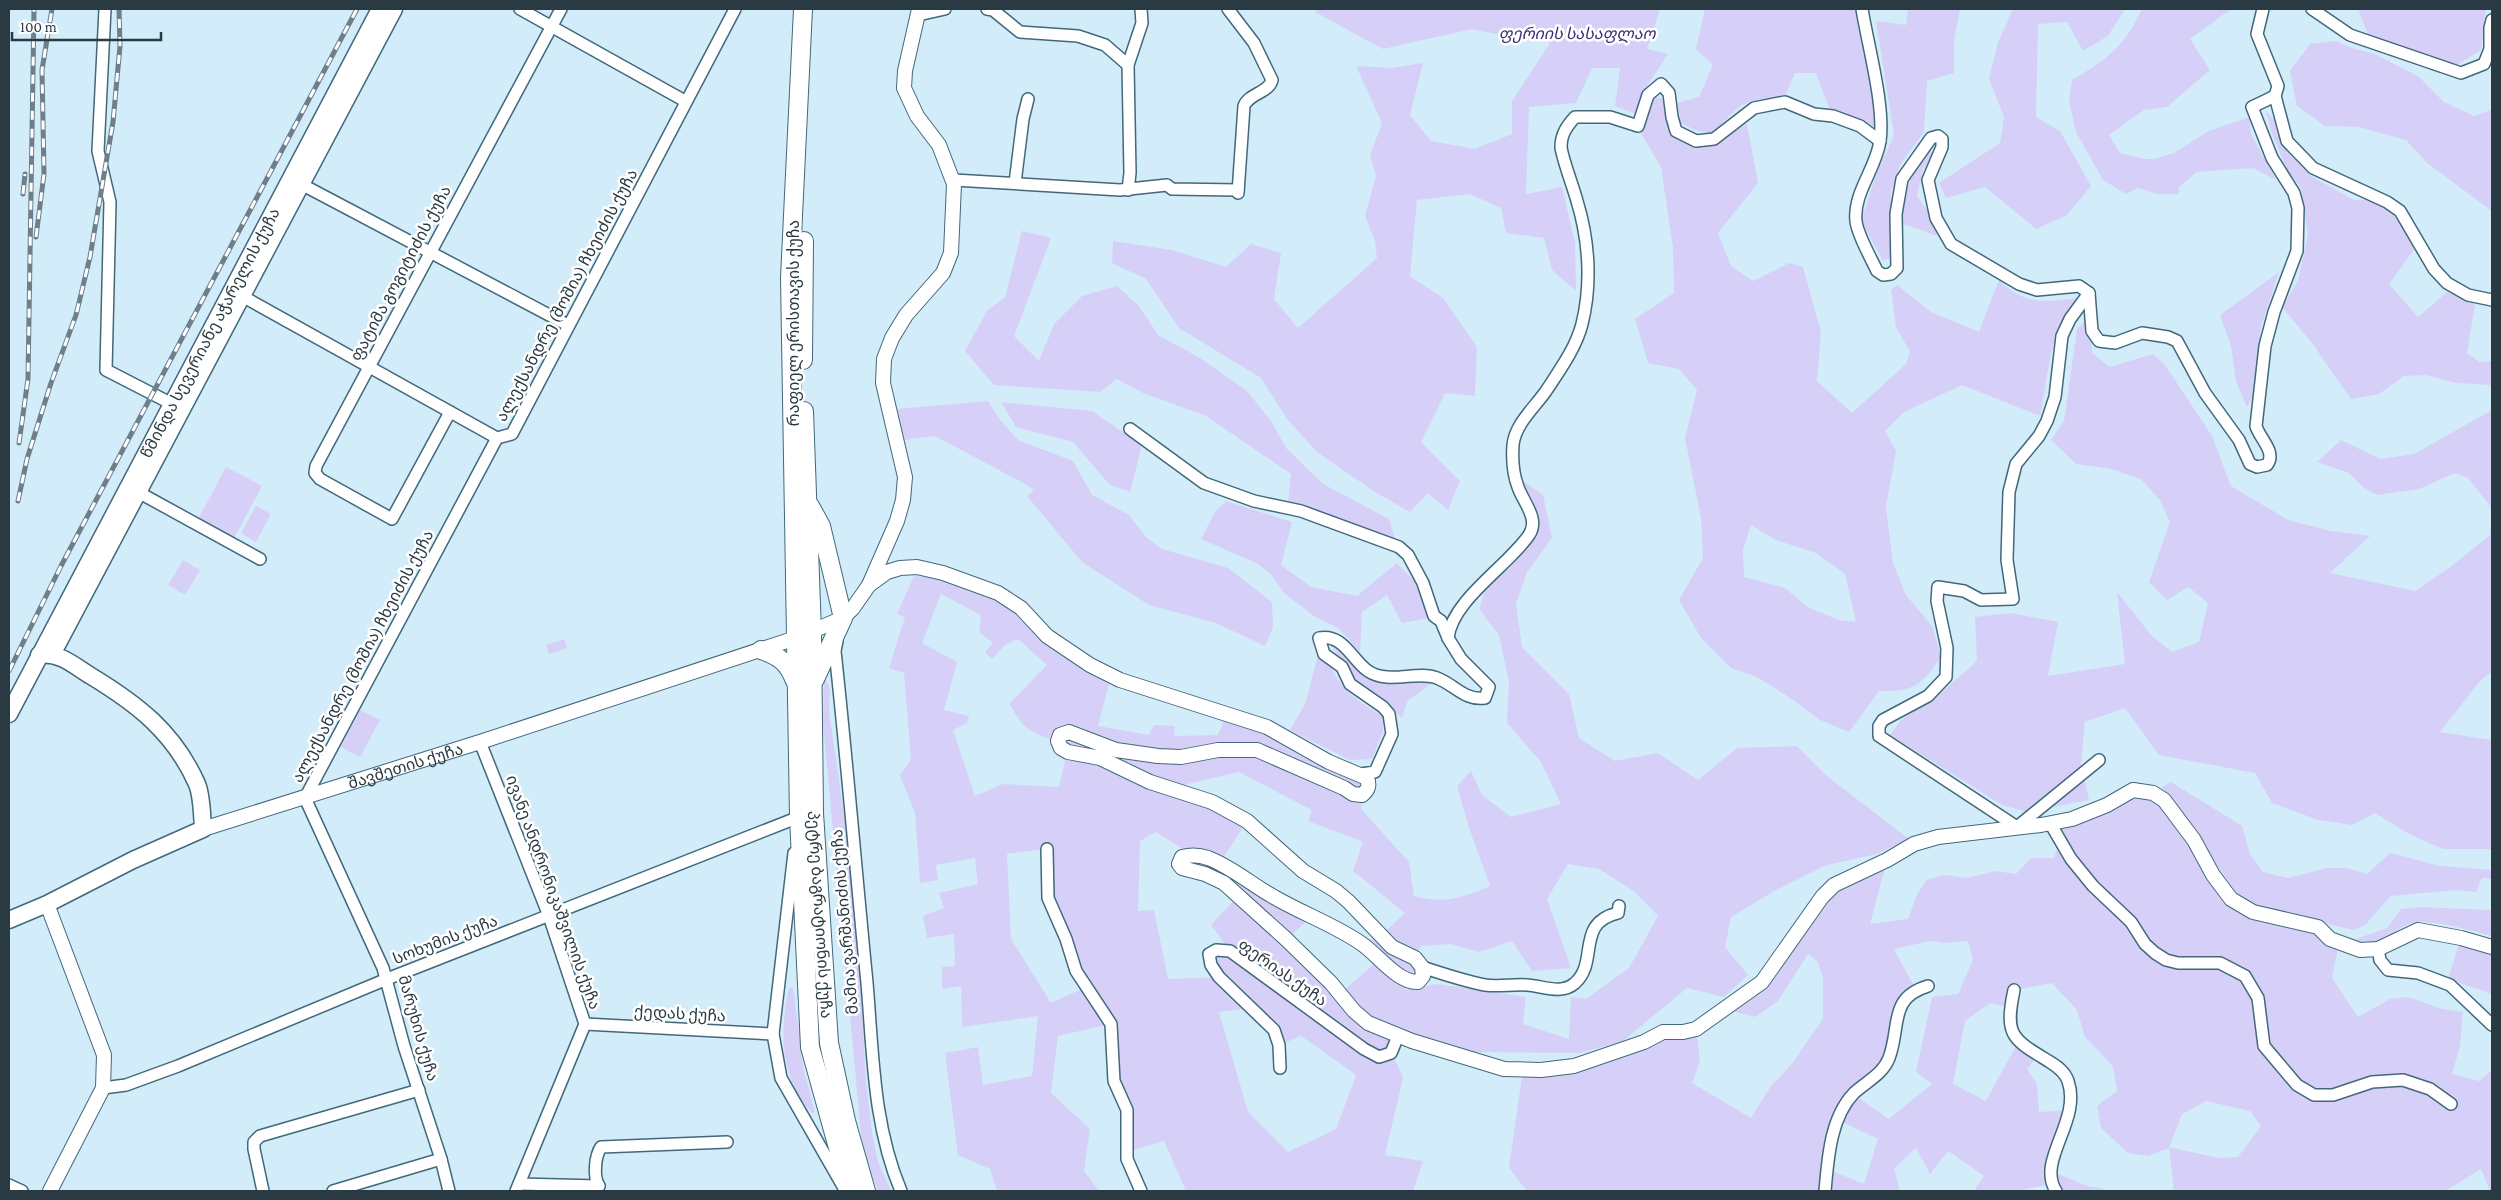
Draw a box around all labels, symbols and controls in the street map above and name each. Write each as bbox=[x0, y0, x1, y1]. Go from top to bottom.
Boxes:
scale bar bbox=[12, 10, 161, 42]
text: 100 m bbox=[20, 19, 57, 35]
park label: ფერიის სასაფლაო bbox=[1499, 25, 1657, 43]
street label: ალექსანდრე (შოშია) ჩხეიძის ქუჩა bbox=[492, 166, 642, 425]
street label: ფატიმა გოგიტიძის ქუჩა bbox=[347, 183, 455, 364]
street label: წმინდა სევერიანე აჭარელის ქუჩა bbox=[137, 205, 283, 461]
street label: რაფიელ ერისთავის ქუჩა bbox=[785, 220, 804, 426]
street label: ალექსანდრე (შოშია) ჩხეიძის ქუჩა bbox=[288, 527, 438, 786]
street label: შავშეთის ქუჩა bbox=[346, 740, 465, 792]
street label: ივანე ანდრონიკაშვილის ქუჩა bbox=[501, 773, 604, 1012]
street label: პეტრე ბაგრატიონის ქუჩა bbox=[804, 810, 835, 1019]
street label: მამია ვარშანიძის ქუჩა bbox=[828, 829, 862, 1015]
street label: სოხუმის ქუჩა bbox=[390, 912, 500, 968]
street label: ფერიას ქუჩა bbox=[1235, 936, 1330, 1010]
street label: მარუხის ქუჩა bbox=[394, 973, 442, 1083]
street label: ქედას ქუჩა bbox=[634, 1003, 726, 1026]

